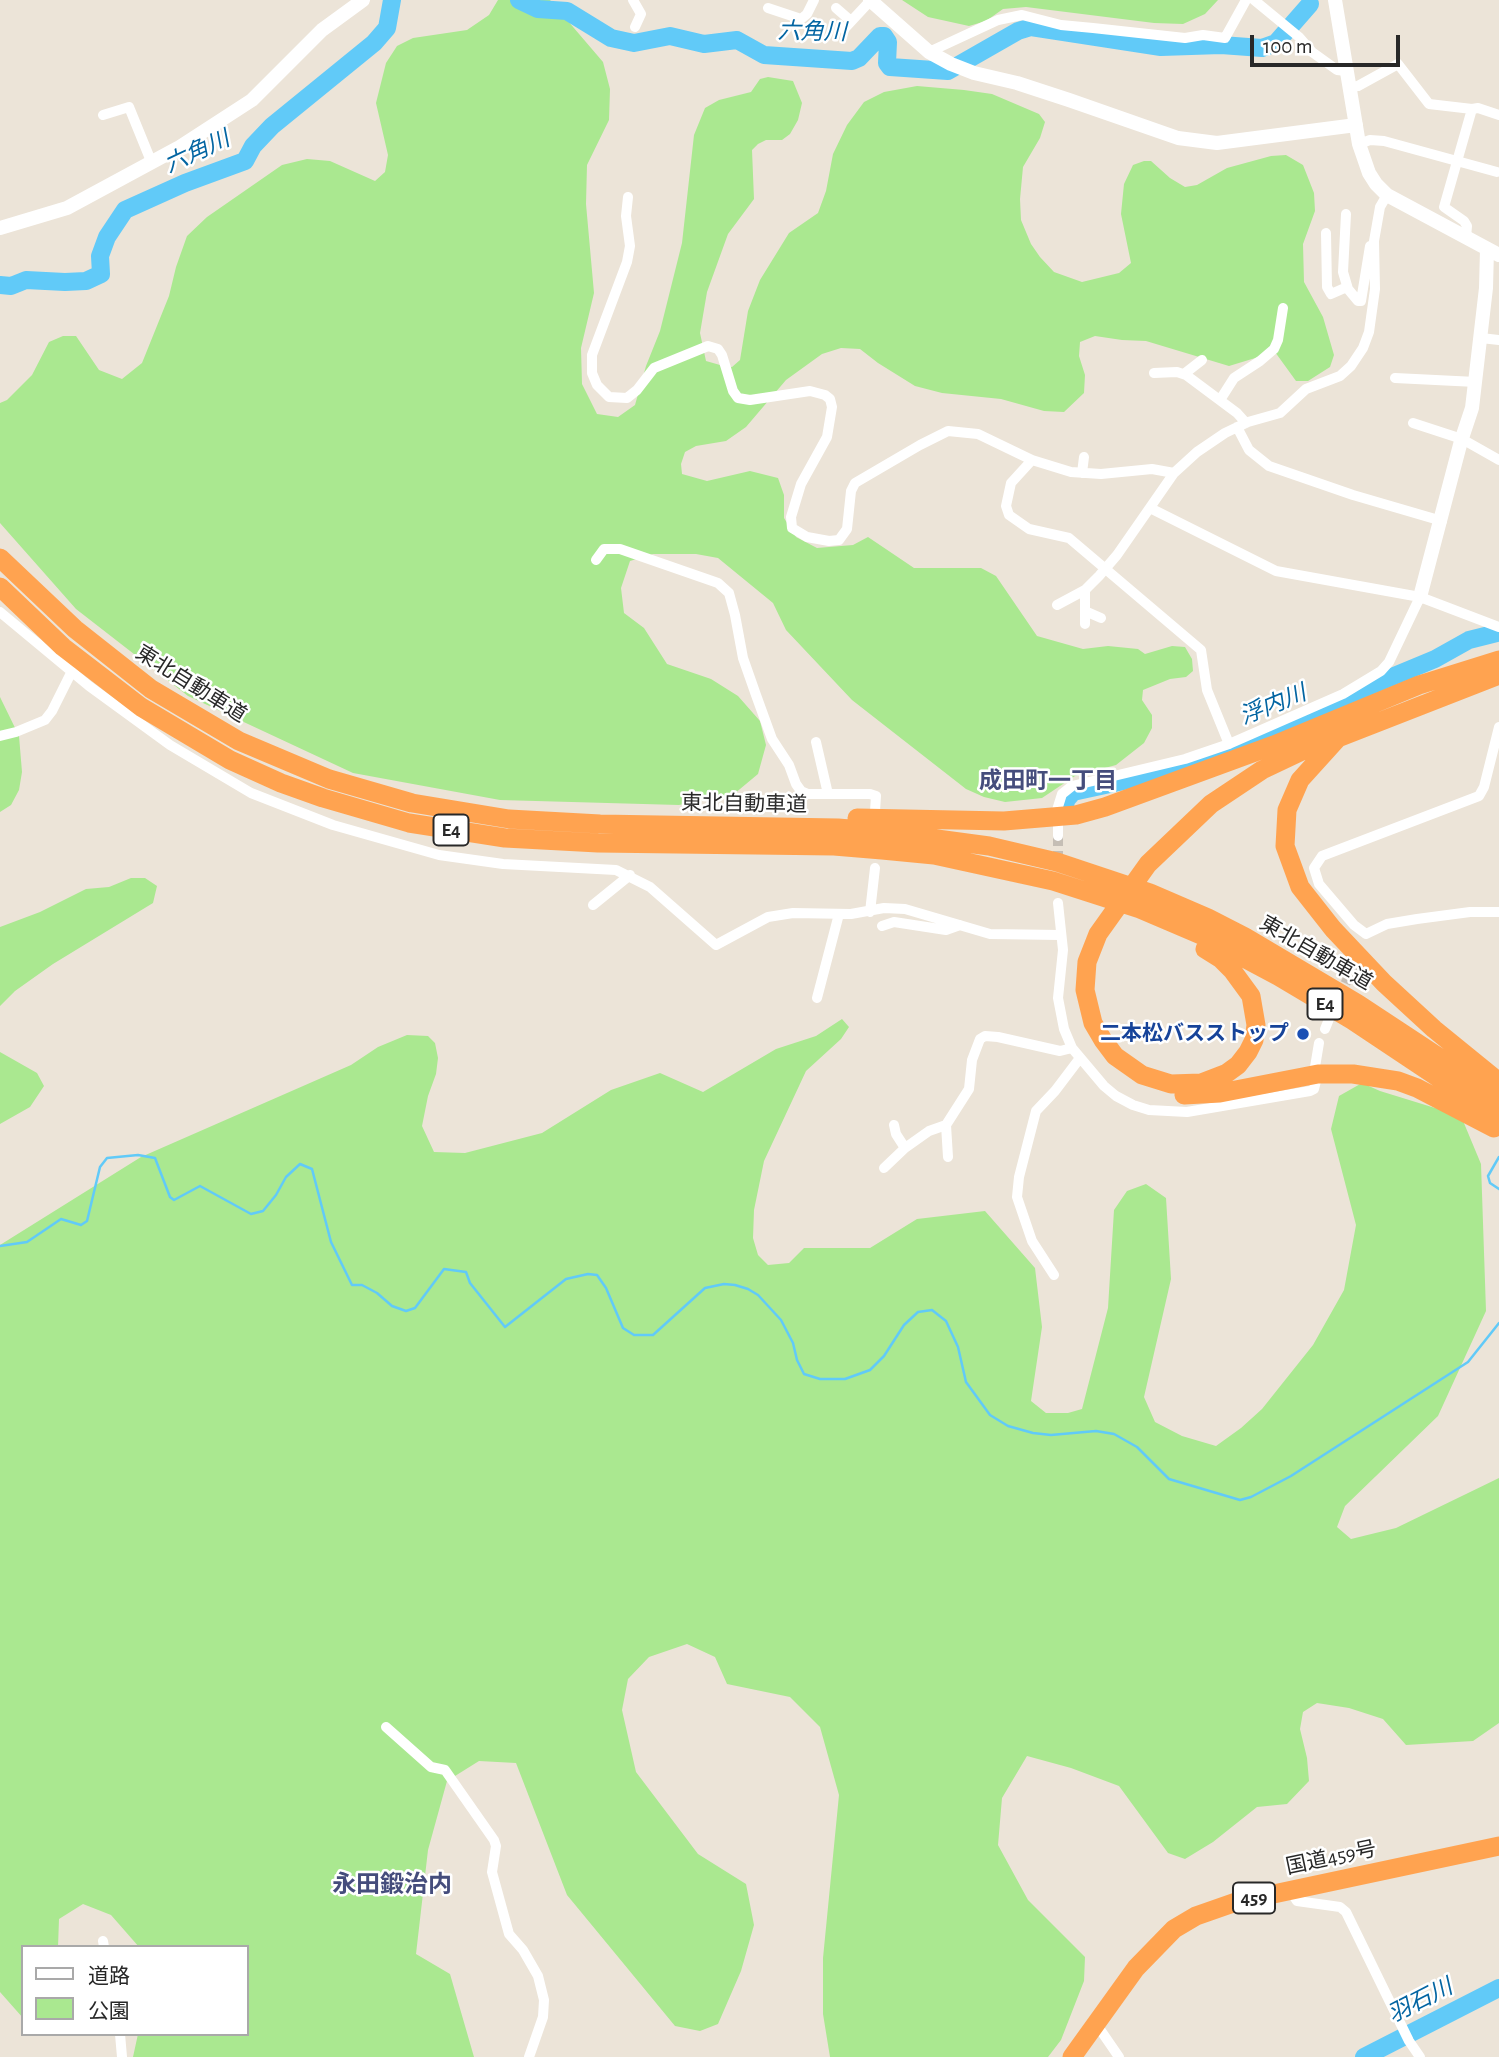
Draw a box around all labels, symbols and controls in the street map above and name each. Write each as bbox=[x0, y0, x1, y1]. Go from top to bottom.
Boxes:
water label: 六角川 bbox=[777, 18, 847, 46]
scale bar bbox=[1254, 21, 1404, 65]
text: 100 m bbox=[1263, 36, 1313, 57]
water label: 六角川 bbox=[160, 125, 234, 179]
street label: 東北自動車道 bbox=[131, 640, 251, 728]
water label: 浮内川 bbox=[1236, 679, 1310, 731]
district label: 成田町一丁目 bbox=[979, 767, 1117, 795]
street label: 東北自動車道 bbox=[681, 790, 807, 818]
road number: E4 bbox=[434, 814, 468, 846]
street label: 東北自動車道 bbox=[1255, 911, 1377, 995]
road number: E4 bbox=[1308, 988, 1342, 1020]
place label: 二本松バスストップ bbox=[1100, 1021, 1289, 1047]
marker: 二本松バスストップ bbox=[1295, 1026, 1311, 1042]
street label: 国道459号 bbox=[1284, 1836, 1378, 1880]
district label: 永田鍛治内 bbox=[332, 1871, 452, 1899]
road number: 459 bbox=[1233, 1882, 1275, 1914]
legend bbox=[21, 1945, 248, 2036]
text: 道路 bbox=[88, 1966, 130, 1987]
water label: 羽石川 bbox=[1383, 1973, 1457, 2029]
text: 公園 bbox=[88, 2001, 130, 2022]

